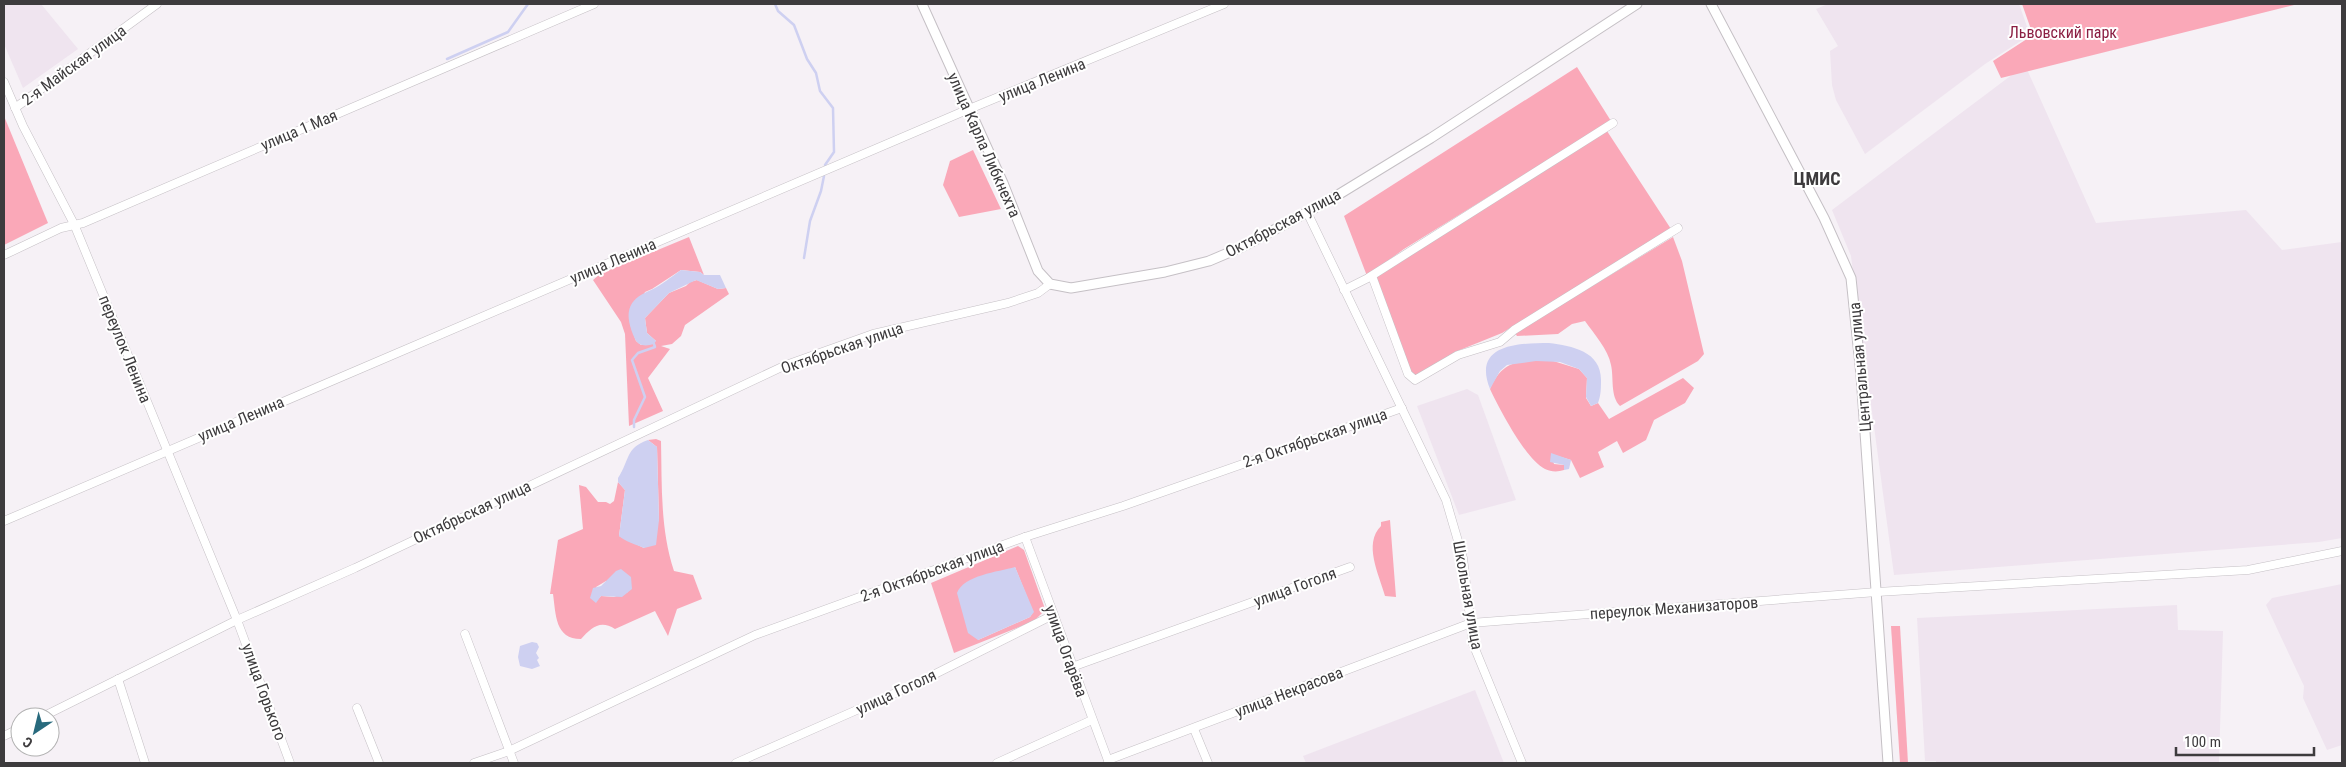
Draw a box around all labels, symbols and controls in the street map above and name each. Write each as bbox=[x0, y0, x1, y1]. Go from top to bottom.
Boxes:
street label: 2-я Майская улица bbox=[18, 21, 130, 109]
park label: Львовский парк bbox=[2009, 23, 2117, 42]
street label: улица Ленина bbox=[996, 54, 1088, 106]
street label: улица Карла Либкнехта bbox=[943, 70, 1025, 220]
street label: улица 1 Мая bbox=[258, 105, 340, 155]
district label: ЦМИС bbox=[1794, 168, 1840, 189]
street label: Октябрьская улица bbox=[1222, 185, 1344, 261]
street label: улица Ленина bbox=[567, 234, 659, 288]
street label: переулок Ленина bbox=[95, 292, 155, 406]
street label: Центральная улица bbox=[1845, 301, 1875, 433]
street label: Октябрьская улица bbox=[778, 318, 906, 378]
street label: улица Ленина bbox=[195, 392, 287, 446]
street label: 2-я Октябрьская улица bbox=[1240, 404, 1390, 472]
street label: Октябрьская улица bbox=[410, 476, 534, 548]
street label: 2-я Октябрьская улица bbox=[858, 536, 1006, 606]
street label: Школьная улица bbox=[1449, 539, 1487, 651]
street label: улица Гоголя bbox=[1251, 563, 1339, 611]
street label: переулок Механизаторов bbox=[1589, 593, 1759, 623]
street label: улица Огарёва bbox=[1041, 602, 1091, 700]
street label: улица Горького bbox=[238, 641, 290, 743]
street label: улица Некрасова bbox=[1232, 663, 1346, 721]
street label: улица Гоголя bbox=[853, 665, 939, 719]
north arrow bbox=[10, 707, 60, 757]
scale bar bbox=[2176, 724, 2314, 756]
text: 100 m bbox=[2184, 733, 2221, 751]
text: С bbox=[20, 734, 35, 751]

